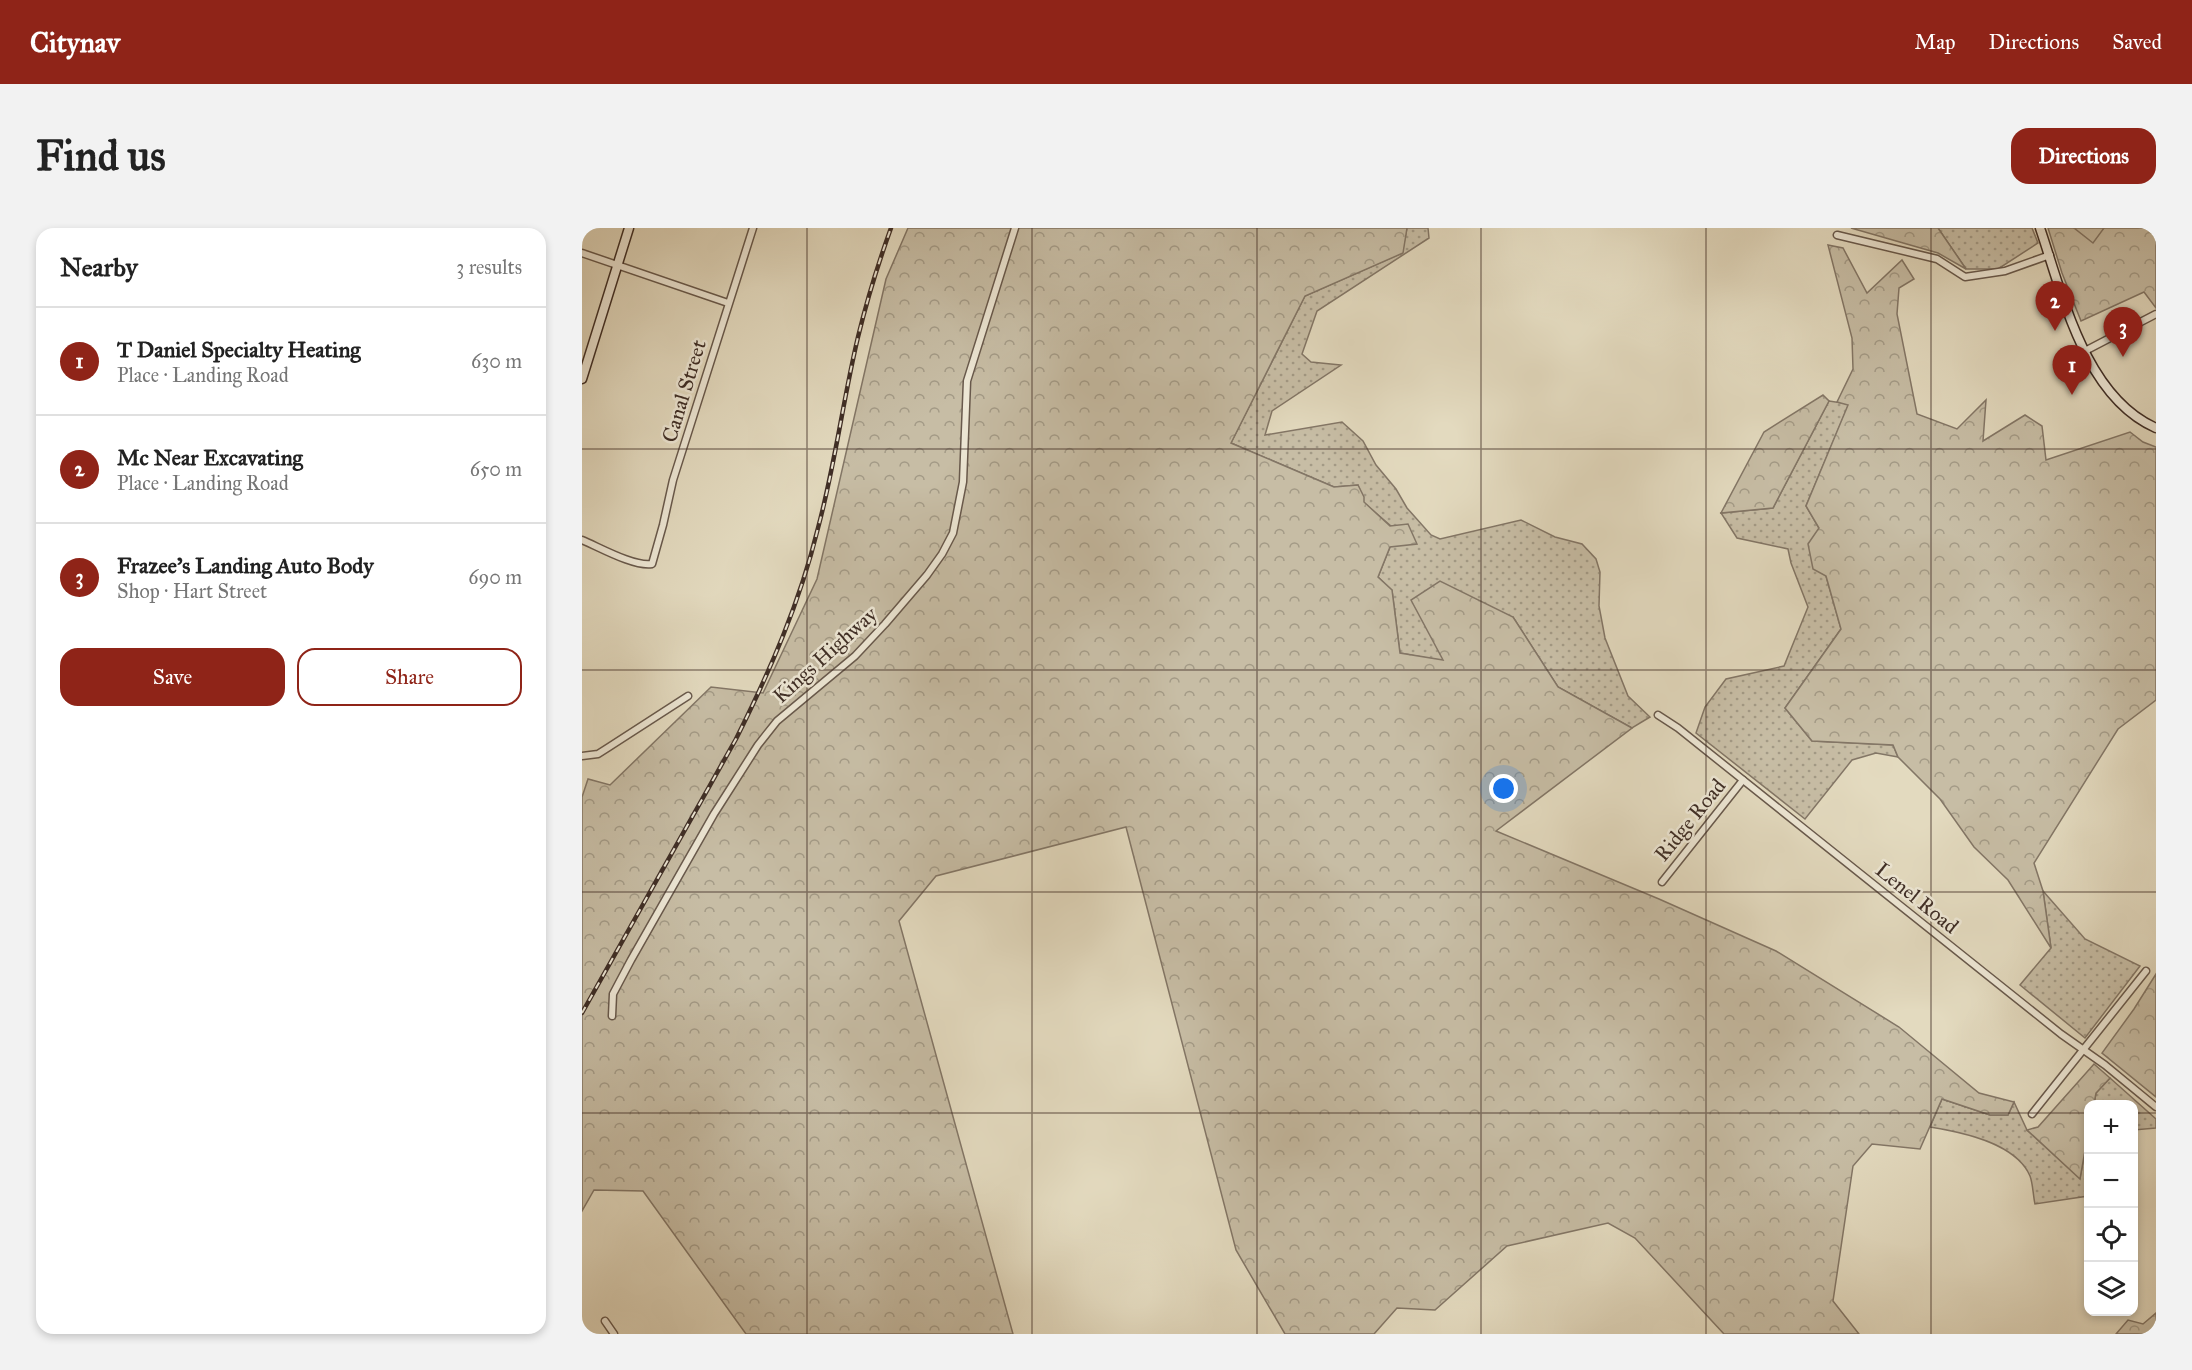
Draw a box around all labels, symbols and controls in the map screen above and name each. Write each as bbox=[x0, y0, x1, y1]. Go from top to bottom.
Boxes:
text: Citynav bbox=[30, 25, 120, 60]
text: Map bbox=[1915, 29, 1956, 55]
text: Directions bbox=[1989, 29, 2079, 55]
text: Saved bbox=[2112, 29, 2162, 55]
button: Directions bbox=[2011, 128, 2156, 184]
text: Find us bbox=[36, 130, 166, 182]
text: Nearby bbox=[60, 251, 138, 283]
text: 3 results bbox=[456, 255, 522, 279]
pin: 2 bbox=[2036, 282, 2074, 331]
pin: 3 bbox=[2104, 308, 2142, 357]
text: T Daniel Specialty Heating bbox=[117, 336, 361, 363]
street label: Canal Street bbox=[656, 336, 712, 445]
pin: 1 bbox=[2052, 346, 2092, 395]
text: 1 bbox=[76, 349, 83, 373]
text: 630 m bbox=[471, 349, 522, 373]
text: Place · Landing Road bbox=[117, 363, 289, 387]
text: Mc Near Excavating bbox=[117, 444, 303, 471]
text: 2 bbox=[75, 457, 84, 481]
text: 650 m bbox=[470, 457, 522, 481]
text: Place · Landing Road bbox=[117, 471, 289, 495]
text: Frazee's Landing Auto Body bbox=[117, 552, 373, 579]
text: 3 bbox=[76, 565, 84, 589]
text: 690 m bbox=[468, 565, 522, 589]
text: Shop · Hart Street bbox=[117, 579, 267, 603]
street label: Kings Highway bbox=[767, 601, 883, 709]
button: Save bbox=[60, 648, 285, 706]
button: Share bbox=[297, 648, 522, 706]
street label: Ridge Road bbox=[1649, 773, 1731, 867]
your location bbox=[1489, 774, 1518, 803]
street label: Lenel Road bbox=[1870, 857, 1964, 940]
map controls bbox=[2084, 1100, 2138, 1316]
button: + bbox=[2084, 1100, 2138, 1154]
button: − bbox=[2084, 1154, 2138, 1208]
button: locate bbox=[2084, 1208, 2138, 1262]
button: layers bbox=[2084, 1262, 2138, 1316]

